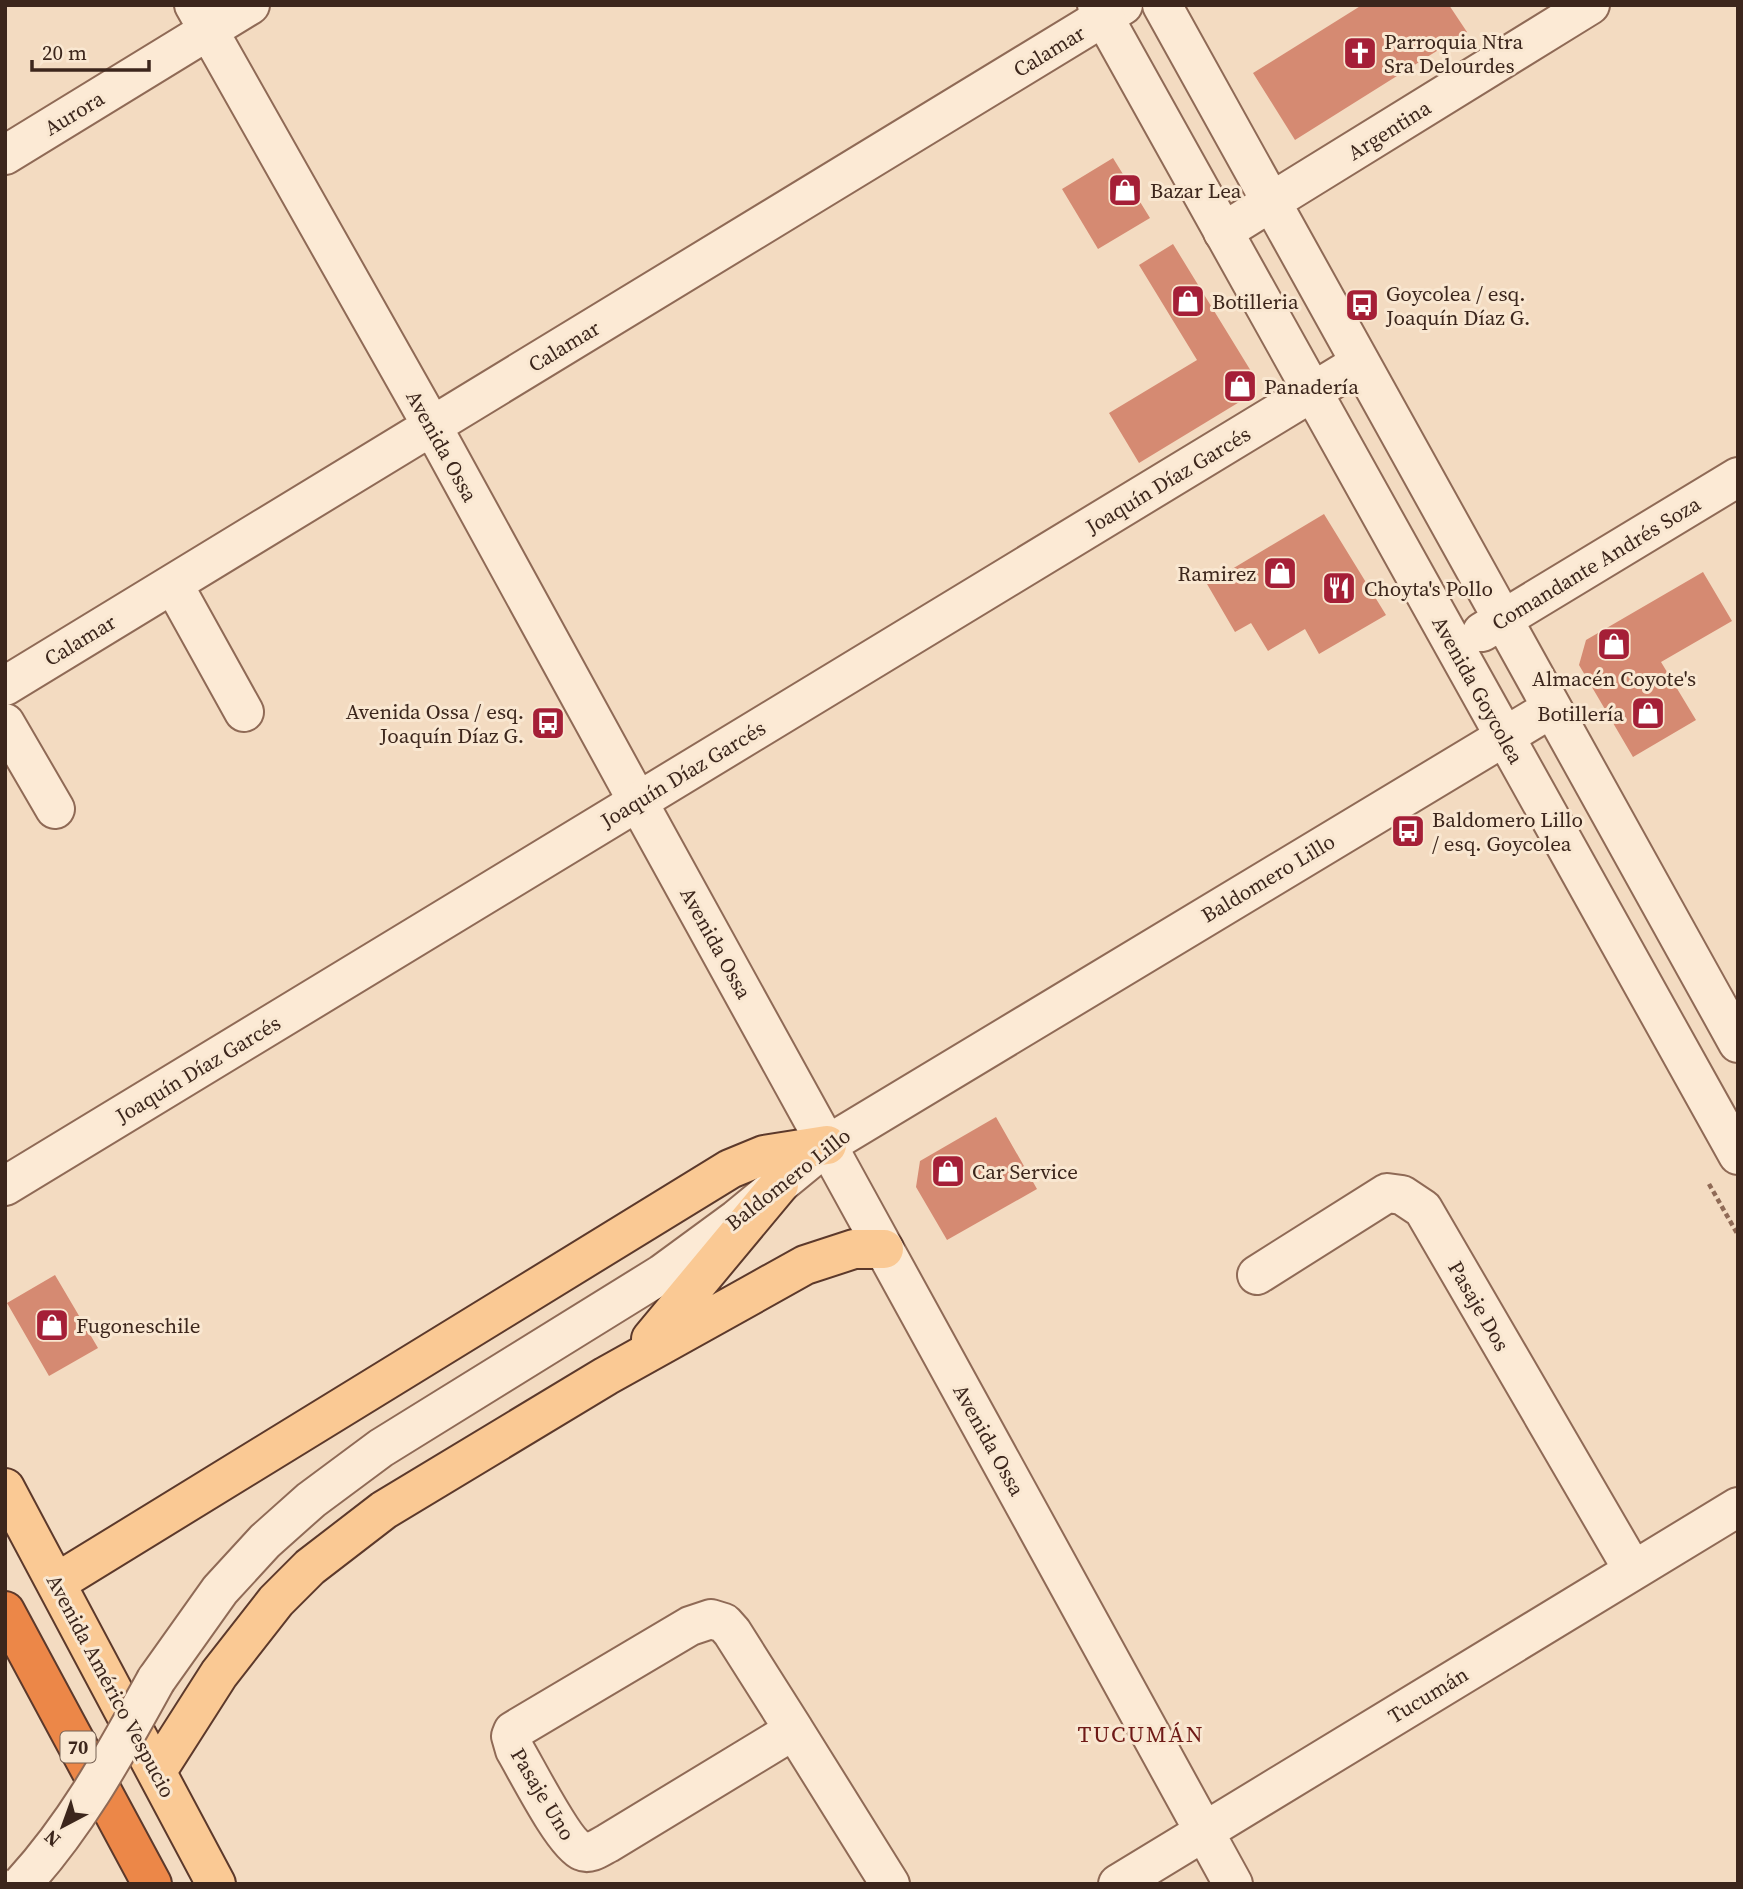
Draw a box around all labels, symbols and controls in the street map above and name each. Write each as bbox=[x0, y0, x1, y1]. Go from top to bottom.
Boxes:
street label: Calamar bbox=[1008, 18, 1090, 84]
place label: Parroquia Ntra Sra Delourdes bbox=[1384, 27, 1523, 80]
scale bar bbox=[32, 28, 149, 72]
church icon: Parroquia Ntra Sra Delourdes bbox=[1341, 34, 1379, 72]
text: 20 m bbox=[42, 38, 87, 67]
street label: Aurora bbox=[39, 84, 110, 142]
street label: Argentina bbox=[1342, 93, 1436, 167]
shop icon: Bazar Lea bbox=[1106, 171, 1144, 209]
place label: Bazar Lea bbox=[1150, 176, 1242, 205]
place label: Goycolea / esq. Joaquín Díaz G. bbox=[1385, 279, 1530, 332]
shop icon: Botilleria bbox=[1169, 282, 1207, 320]
bus stop icon: Goycolea / esq. Joaquín Díaz G. bbox=[1343, 286, 1381, 324]
place label: Botilleria bbox=[1212, 287, 1299, 316]
street label: Calamar bbox=[523, 313, 605, 379]
shop icon: Panadería bbox=[1221, 367, 1259, 405]
place label: Panadería bbox=[1264, 372, 1359, 401]
street label: Avenida Ossa bbox=[399, 385, 485, 507]
street label: Joaquín Díaz Garcés bbox=[1079, 419, 1256, 541]
street label: Comandante Andrés Soza bbox=[1486, 489, 1706, 637]
shop icon: Ramirez bbox=[1261, 554, 1299, 592]
place label: Ramirez bbox=[1178, 559, 1256, 588]
restaurant icon: Choyta's Pollo bbox=[1320, 569, 1358, 607]
place label: Choyta's Pollo bbox=[1364, 574, 1493, 603]
street label: Calamar bbox=[39, 607, 121, 673]
street label: Avenida Goycolea bbox=[1425, 611, 1531, 769]
shop icon: Almacén Coyote's bbox=[1595, 625, 1633, 663]
place label: Almacén Coyote's bbox=[1532, 664, 1696, 693]
shop icon: Botillería bbox=[1629, 694, 1667, 732]
place label: Avenida Ossa / esq. Joaquín Díaz G. bbox=[346, 697, 524, 750]
place label: Botillería bbox=[1537, 699, 1624, 728]
bus stop icon: Avenida Ossa / esq. Joaquín Díaz G. bbox=[529, 704, 567, 742]
street label: Joaquín Díaz Garcés bbox=[594, 713, 771, 835]
place label: Baldomero Lillo / esq. Goycolea bbox=[1432, 805, 1583, 858]
bus stop icon: Baldomero Lillo / esq. Goycolea bbox=[1389, 812, 1427, 850]
street label: Baldomero Lillo bbox=[1196, 827, 1340, 929]
street label: Avenida Ossa bbox=[673, 882, 759, 1004]
street label: Joaquín Díaz Garcés bbox=[109, 1008, 286, 1130]
street label: Baldomero Lillo bbox=[720, 1121, 856, 1237]
shop icon: Car Service bbox=[929, 1152, 967, 1190]
place label: Car Service bbox=[972, 1157, 1078, 1186]
street label: Pasaje Dos bbox=[1441, 1256, 1517, 1356]
shop icon: Fugoneschile bbox=[33, 1306, 71, 1344]
place label: Fugoneschile bbox=[76, 1311, 200, 1340]
street label: Avenida Ossa bbox=[946, 1379, 1032, 1501]
street label: Avenida Américo Vespucio bbox=[40, 1569, 182, 1803]
street label: Tucumán bbox=[1382, 1660, 1474, 1730]
district label: TUCUMÁN bbox=[1077, 1718, 1205, 1750]
road number: 70 bbox=[60, 1732, 96, 1763]
street label: Pasaje Uno bbox=[504, 1742, 582, 1846]
north arrow bbox=[28, 1791, 98, 1861]
text: N bbox=[38, 1824, 66, 1853]

